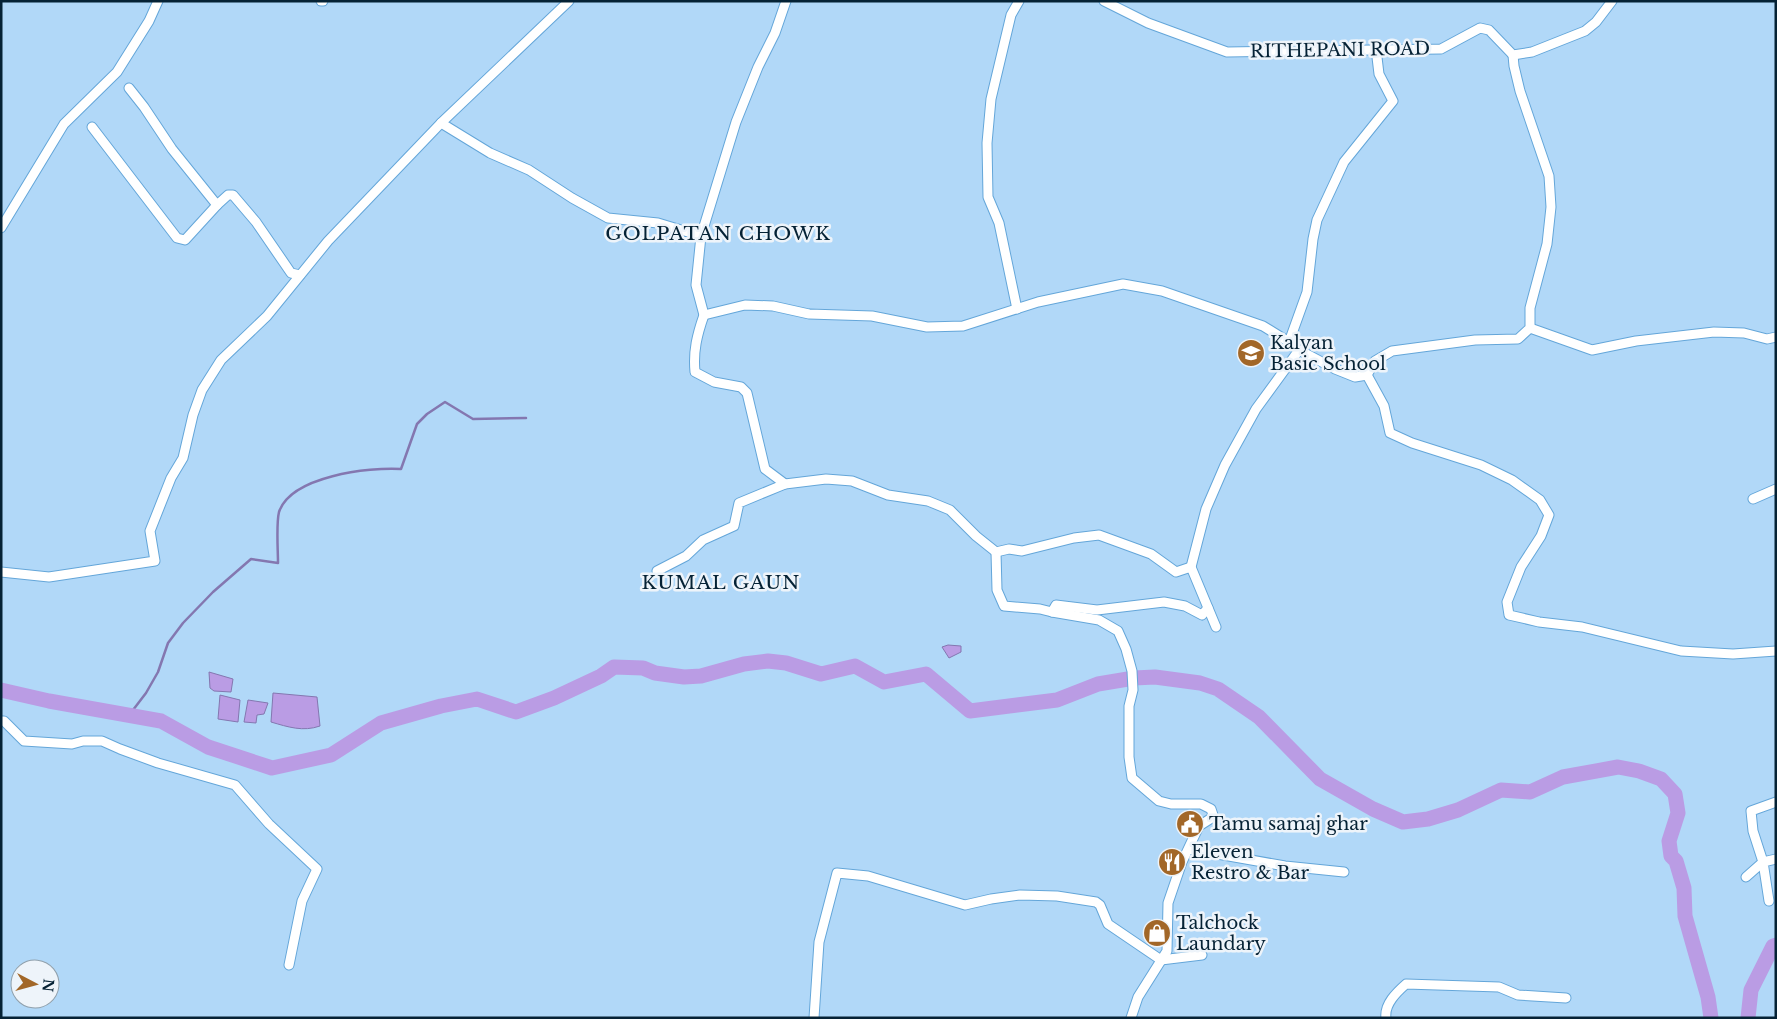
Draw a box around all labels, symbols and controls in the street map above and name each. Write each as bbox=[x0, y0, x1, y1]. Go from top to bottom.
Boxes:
street label: RITHEPANI ROAD bbox=[1250, 37, 1430, 63]
district label: GOLPATAN CHOWK bbox=[605, 222, 831, 245]
place label: Kalyan Basic School bbox=[1270, 332, 1386, 375]
school or university icon: Kalyan Basic School bbox=[1236, 338, 1266, 368]
district label: KUMAL GAUN bbox=[642, 571, 800, 594]
public building icon: Tamu samaj ghar bbox=[1175, 809, 1205, 839]
place label: Tamu samaj ghar bbox=[1209, 813, 1368, 835]
place label: Eleven Restro & Bar bbox=[1191, 841, 1309, 884]
restaurant icon: Eleven Restro & Bar bbox=[1157, 847, 1187, 877]
place label: Talchock Laundary bbox=[1176, 912, 1266, 955]
shop icon: Talchock Laundary bbox=[1142, 918, 1172, 948]
north arrow bbox=[10, 959, 60, 1009]
text: N bbox=[38, 978, 58, 993]

